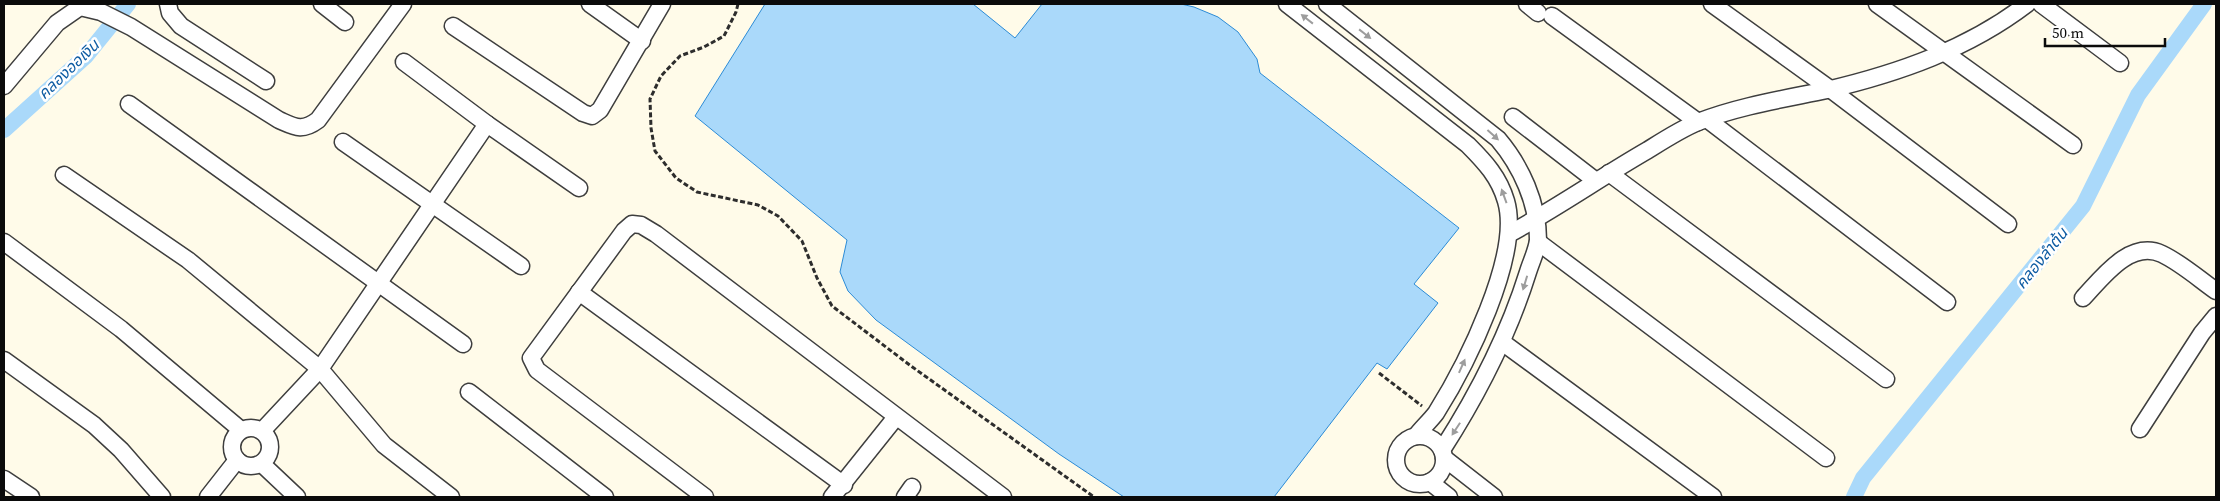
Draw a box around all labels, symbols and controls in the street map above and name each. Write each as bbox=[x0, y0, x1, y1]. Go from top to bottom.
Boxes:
one-way arrow bbox=[1300, 14, 1314, 24]
scale bar bbox=[2045, 15, 2165, 47]
text: 50 m bbox=[2052, 22, 2084, 43]
one-way arrow bbox=[1358, 28, 1371, 39]
water label: คลองออเงิน bbox=[32, 33, 104, 104]
one-way arrow bbox=[1486, 129, 1498, 141]
one-way arrow bbox=[1500, 188, 1508, 203]
water label: คลองลำต้น bbox=[2010, 222, 2073, 293]
one-way arrow bbox=[1520, 276, 1528, 291]
one-way arrow bbox=[1459, 359, 1467, 373]
one-way arrow bbox=[1451, 423, 1460, 436]

